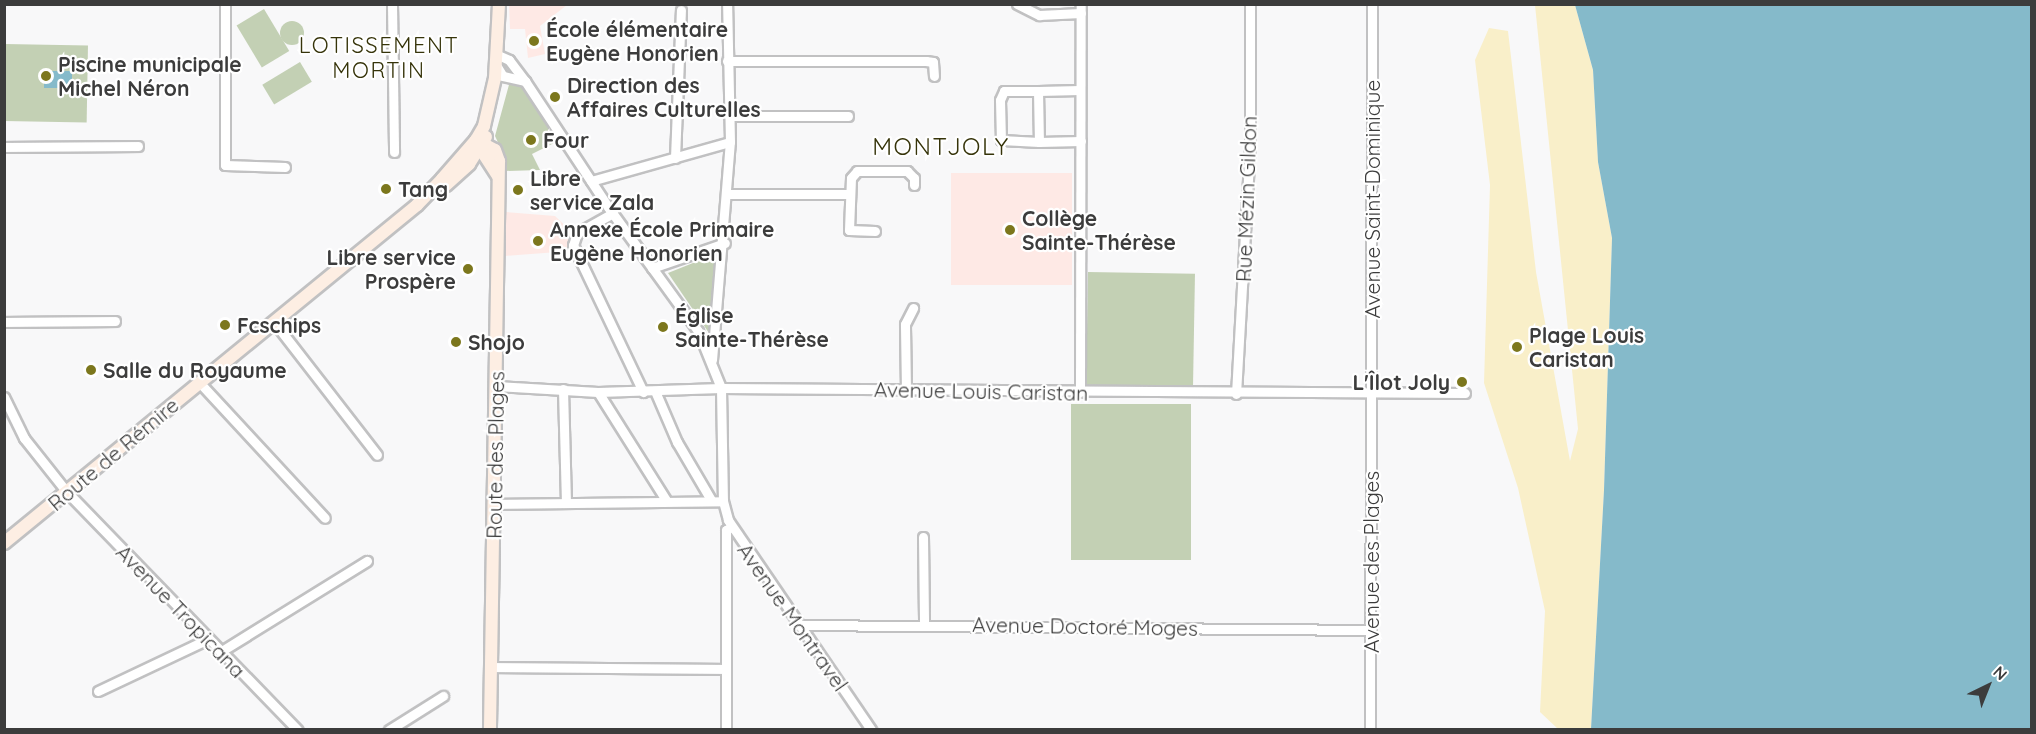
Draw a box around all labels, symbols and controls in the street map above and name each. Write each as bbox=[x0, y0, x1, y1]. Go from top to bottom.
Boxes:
place label: École élémentaire Eugène Honorien bbox=[546, 16, 728, 66]
district label: LOTISSEMENT MORTIN bbox=[299, 32, 459, 84]
marker: École élémentaire Eugène Honorien bbox=[527, 34, 541, 48]
place label: Piscine municipale Michel Néron bbox=[58, 51, 242, 101]
marker: Piscine municipale Michel Néron bbox=[39, 69, 53, 83]
place label: Direction des Affaires Culturelles bbox=[567, 72, 761, 122]
street label: Avenue Saint-Dominique bbox=[1359, 80, 1385, 318]
marker: Direction des Affaires Culturelles bbox=[548, 90, 562, 104]
street label: Rue Mézin Gildon bbox=[1231, 115, 1261, 283]
place label: Four bbox=[543, 127, 589, 153]
marker: Four bbox=[524, 133, 538, 147]
district label: MONTJOLY bbox=[872, 133, 1010, 161]
place label: Libre service Zala bbox=[530, 165, 654, 215]
place label: Tang bbox=[398, 176, 448, 202]
marker: Tang bbox=[379, 182, 393, 196]
marker: Libre service Zala bbox=[511, 183, 525, 197]
place label: Collège Sainte-Thérèse bbox=[1022, 205, 1176, 255]
place label: Annexe École Primaire Eugène Honorien bbox=[550, 216, 774, 266]
marker: Collège Sainte-Thérèse bbox=[1003, 223, 1017, 237]
marker: Annexe École Primaire Eugène Honorien bbox=[531, 234, 545, 248]
place label: Libre service Prospère bbox=[326, 244, 456, 294]
marker: Libre service Prospère bbox=[461, 262, 475, 276]
place label: Église Sainte-Thérèse bbox=[675, 302, 829, 352]
place label: Fcschips bbox=[237, 312, 321, 338]
marker: Fcschips bbox=[218, 318, 232, 332]
marker: Église Sainte-Thérèse bbox=[656, 320, 670, 334]
place label: Plage Louis Caristan bbox=[1529, 322, 1644, 372]
place label: Shojo bbox=[468, 329, 525, 355]
marker: Shojo bbox=[449, 335, 463, 349]
marker: Plage Louis Caristan bbox=[1510, 340, 1524, 354]
place label: Salle du Royaume bbox=[103, 357, 287, 383]
marker: Salle du Royaume bbox=[84, 363, 98, 377]
place label: L'Îlot Joly bbox=[1353, 369, 1450, 395]
street label: Route des Plages bbox=[481, 371, 509, 539]
marker: L'Îlot Joly bbox=[1455, 375, 1469, 389]
street label: Avenue Louis Caristan bbox=[874, 377, 1088, 405]
street label: Route de Rémire bbox=[43, 392, 183, 516]
street label: Avenue des Plages bbox=[1358, 471, 1384, 653]
street label: Avenue Montravel bbox=[733, 538, 853, 696]
street label: Avenue Tropicana bbox=[111, 539, 251, 683]
street label: Avenue Doctoré Moges bbox=[972, 611, 1198, 641]
north arrow bbox=[1958, 656, 2018, 716]
text: N bbox=[1989, 662, 2011, 684]

